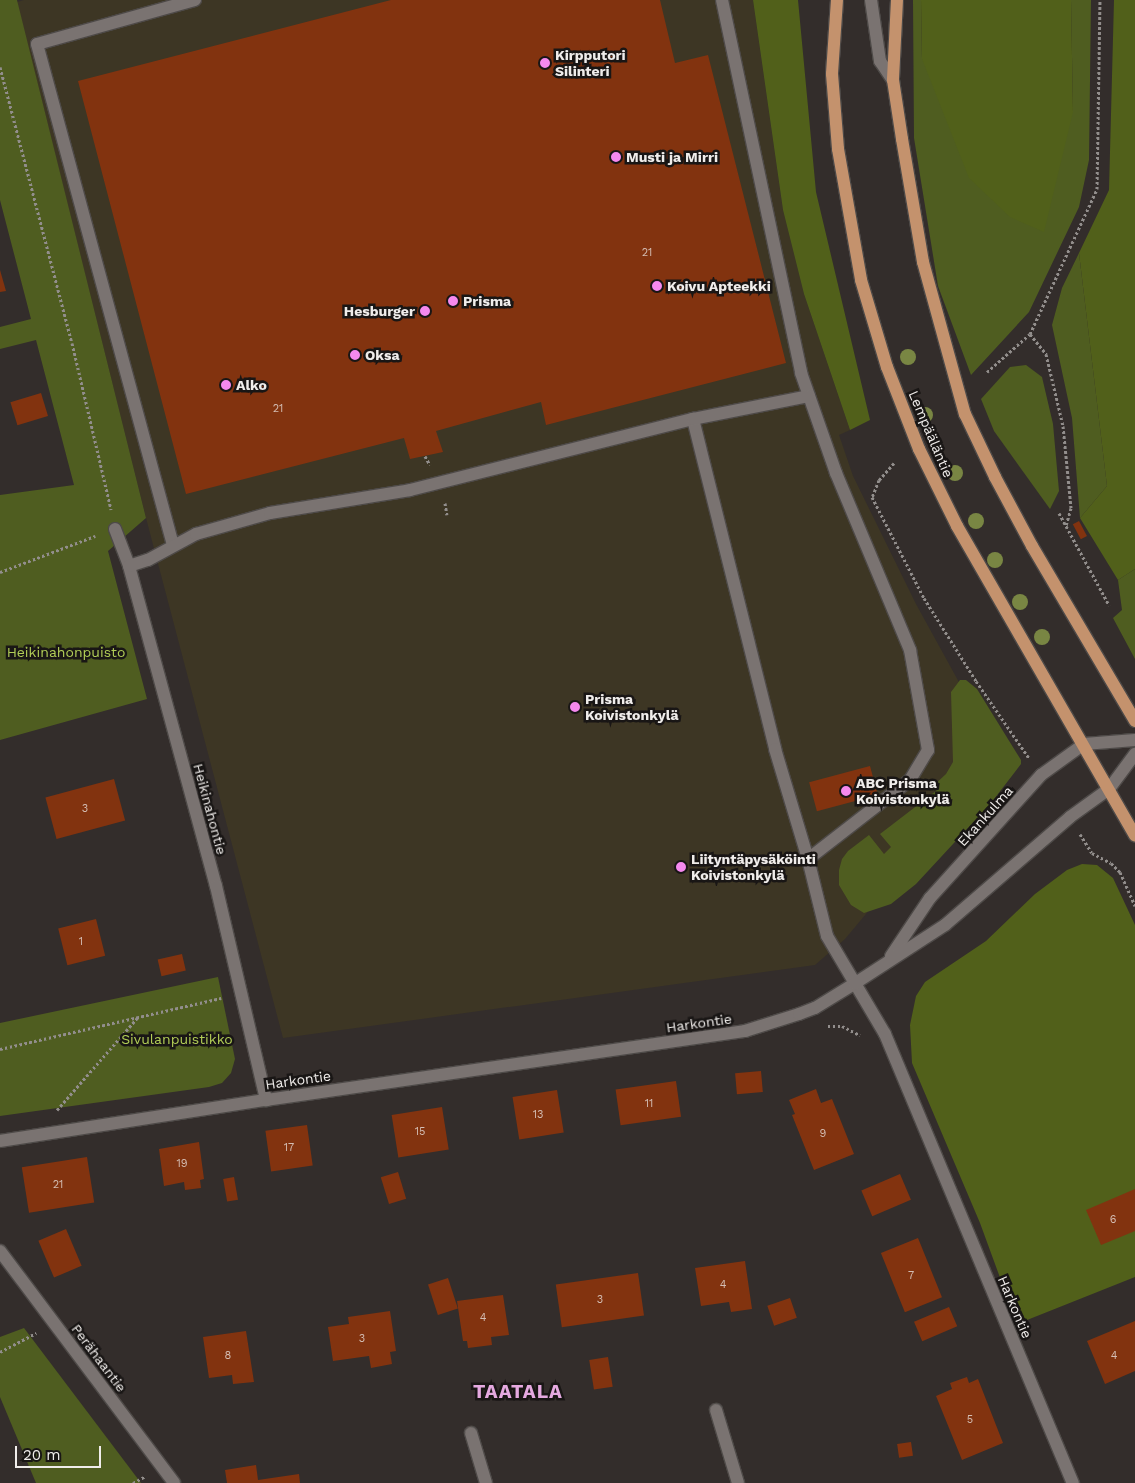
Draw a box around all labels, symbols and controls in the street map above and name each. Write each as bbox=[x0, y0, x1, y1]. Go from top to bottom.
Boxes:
place label: Kirpputori Silinteri bbox=[555, 47, 626, 80]
marker: Kirpputori Silinteri bbox=[539, 57, 551, 69]
place label: Musti ja Mirri bbox=[626, 149, 718, 165]
marker: Musti ja Mirri bbox=[610, 151, 622, 163]
house number: 21 bbox=[642, 246, 652, 260]
place label: Koivu Apteekki bbox=[667, 278, 771, 294]
marker: Koivu Apteekki bbox=[651, 280, 663, 292]
place label: Prisma bbox=[463, 293, 511, 309]
marker: Prisma bbox=[447, 295, 459, 307]
place label: Hesburger bbox=[344, 303, 415, 319]
marker: Hesburger bbox=[419, 305, 431, 317]
place label: Oksa bbox=[365, 347, 400, 363]
marker: Oksa bbox=[349, 349, 361, 361]
place label: Alko bbox=[236, 377, 267, 393]
marker: Alko bbox=[220, 379, 232, 391]
street label: Lempääläntie bbox=[905, 388, 957, 480]
house number: 21 bbox=[273, 402, 283, 416]
park label: Heikinahonpuisto bbox=[7, 644, 125, 660]
place label: Prisma Koivistonkylä bbox=[585, 691, 679, 724]
marker: Prisma Koivistonkylä bbox=[569, 701, 581, 713]
street label: Heikinahontie bbox=[190, 762, 230, 856]
place label: ABC Prisma Koivistonkylä bbox=[856, 775, 950, 808]
street label: Ekankulma bbox=[954, 782, 1016, 850]
marker: ABC Prisma Koivistonkylä bbox=[840, 785, 852, 797]
house number: 3 bbox=[82, 802, 88, 816]
place label: Liityntäpysäköinti Koivistonkylä bbox=[691, 851, 816, 884]
marker: Liityntäpysäköinti Koivistonkylä bbox=[675, 861, 687, 873]
house number: 1 bbox=[79, 935, 83, 949]
street label: Harkontie bbox=[665, 1010, 733, 1036]
park label: Sivulanpuistikko bbox=[121, 1031, 233, 1047]
street label: Harkontie bbox=[264, 1067, 332, 1093]
house number: 11 bbox=[645, 1097, 653, 1111]
house number: 13 bbox=[533, 1108, 543, 1122]
house number: 15 bbox=[415, 1125, 425, 1139]
house number: 9 bbox=[820, 1127, 826, 1141]
house number: 17 bbox=[284, 1141, 294, 1155]
house number: 19 bbox=[176, 1157, 188, 1171]
house number: 21 bbox=[53, 1178, 63, 1192]
house number: 6 bbox=[1110, 1213, 1116, 1227]
house number: 7 bbox=[908, 1269, 914, 1283]
street label: Harkontie bbox=[994, 1273, 1036, 1341]
house number: 4 bbox=[720, 1278, 726, 1292]
house number: 3 bbox=[597, 1293, 603, 1307]
house number: 4 bbox=[480, 1311, 486, 1325]
street label: Perähaantie bbox=[68, 1321, 130, 1395]
house number: 3 bbox=[359, 1332, 365, 1346]
house number: 8 bbox=[225, 1349, 231, 1363]
house number: 4 bbox=[1111, 1349, 1117, 1363]
district label: TAATALA bbox=[472, 1381, 564, 1403]
house number: 5 bbox=[967, 1413, 973, 1427]
scale bar bbox=[18, 1436, 104, 1468]
text: 20 m bbox=[23, 1446, 61, 1464]

